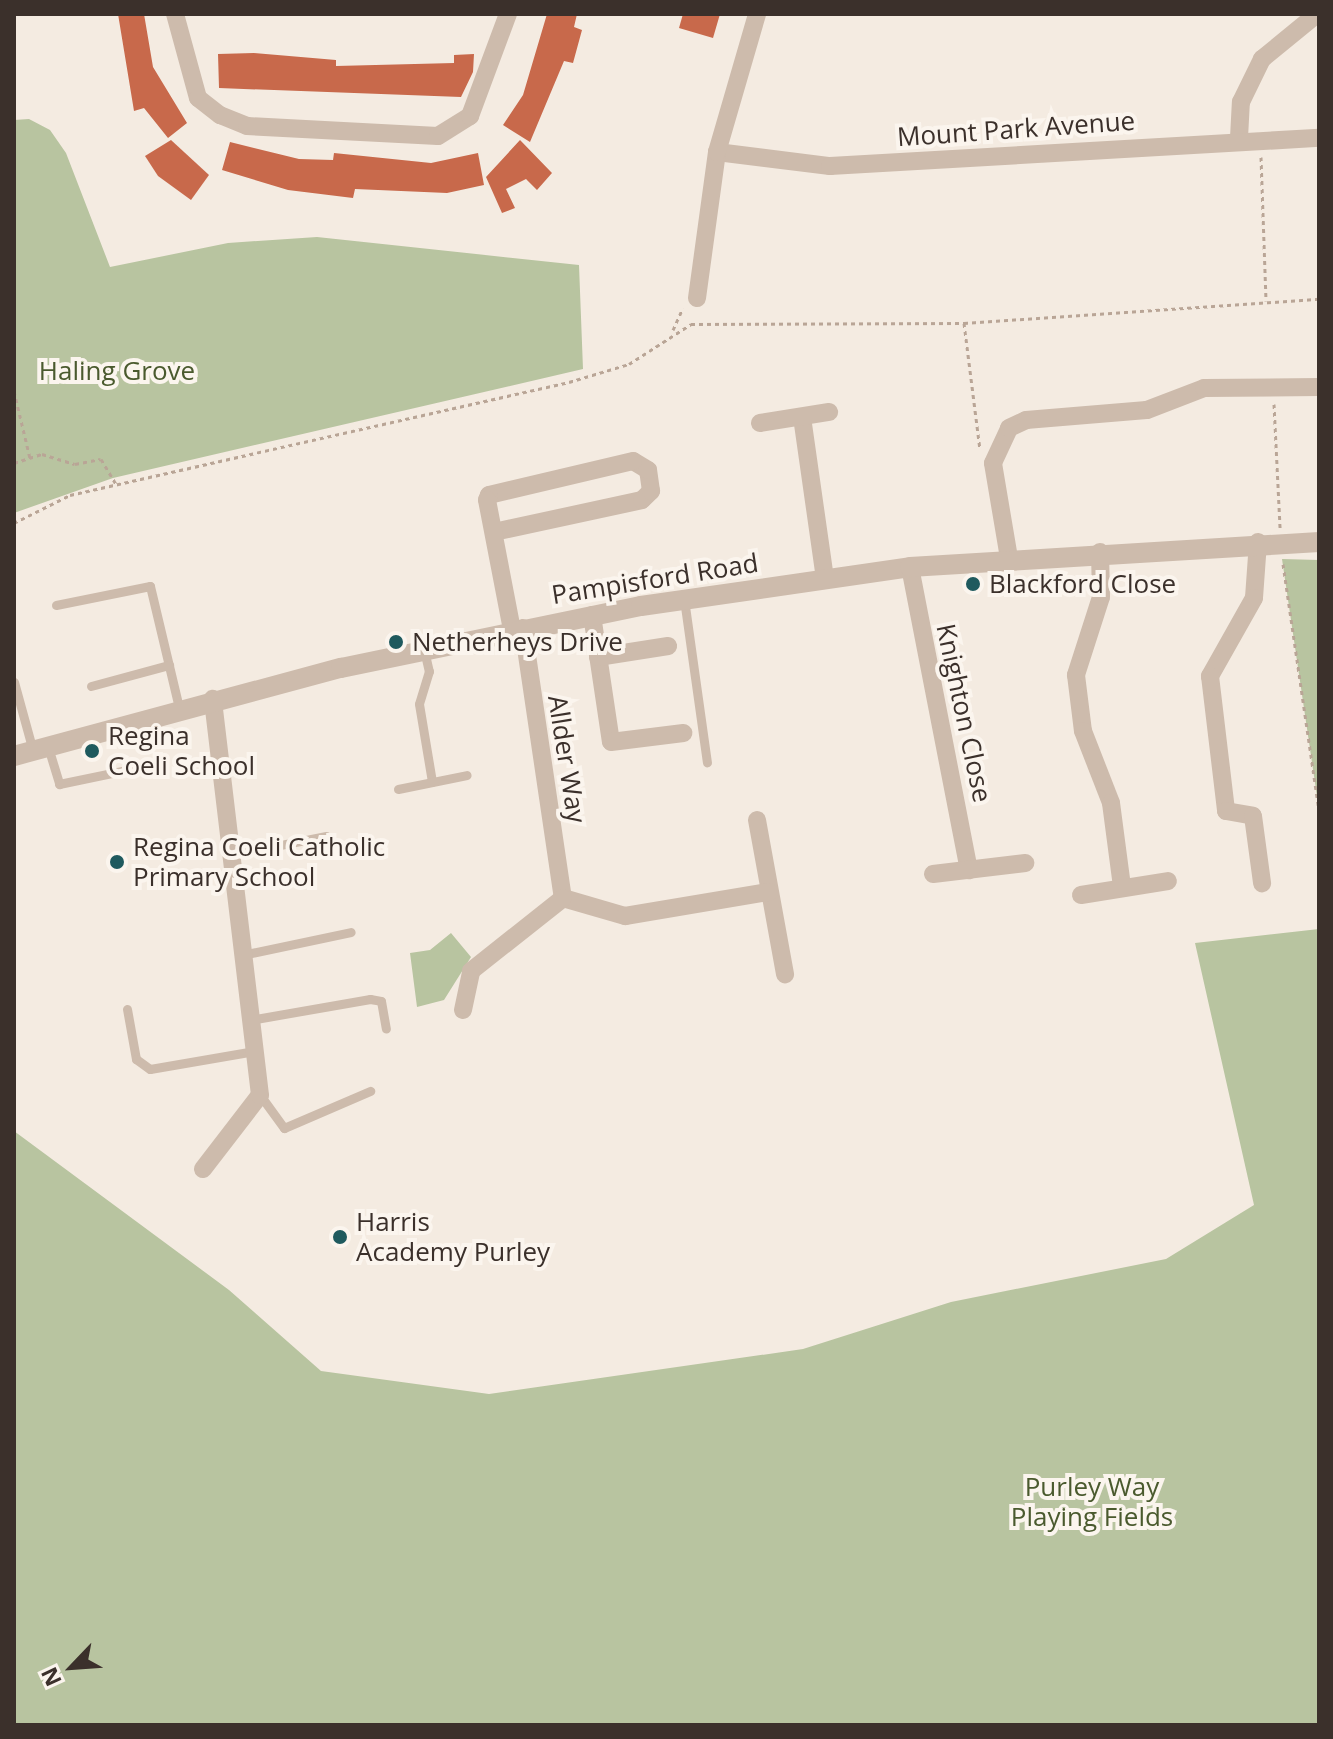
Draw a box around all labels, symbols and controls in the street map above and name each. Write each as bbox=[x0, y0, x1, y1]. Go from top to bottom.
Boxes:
street label: Mount Park Avenue bbox=[896, 105, 1136, 153]
park label: Haling Grove bbox=[39, 355, 195, 387]
street label: Pampisford Road bbox=[549, 547, 761, 611]
place label: Blackford Close bbox=[989, 568, 1176, 600]
marker: Blackford Close bbox=[964, 575, 982, 593]
street label: Knighton Close bbox=[930, 621, 998, 805]
place label: Netherheys Drive bbox=[412, 626, 623, 658]
marker: Netherheys Drive bbox=[387, 633, 405, 651]
street label: Allder Way bbox=[542, 693, 592, 825]
place label: Regina Coeli School bbox=[108, 720, 255, 782]
marker: Regina Coeli School bbox=[83, 742, 101, 760]
place label: Regina Coeli Catholic Primary School bbox=[133, 831, 385, 892]
marker: Regina Coeli Catholic Primary School bbox=[108, 853, 126, 871]
place label: Harris Academy Purley bbox=[356, 1206, 550, 1268]
marker: Harris Academy Purley bbox=[331, 1228, 349, 1246]
park label: Purley Way Playing Fields bbox=[1011, 1471, 1173, 1532]
north arrow bbox=[32, 1627, 112, 1707]
text: N bbox=[33, 1663, 68, 1692]

